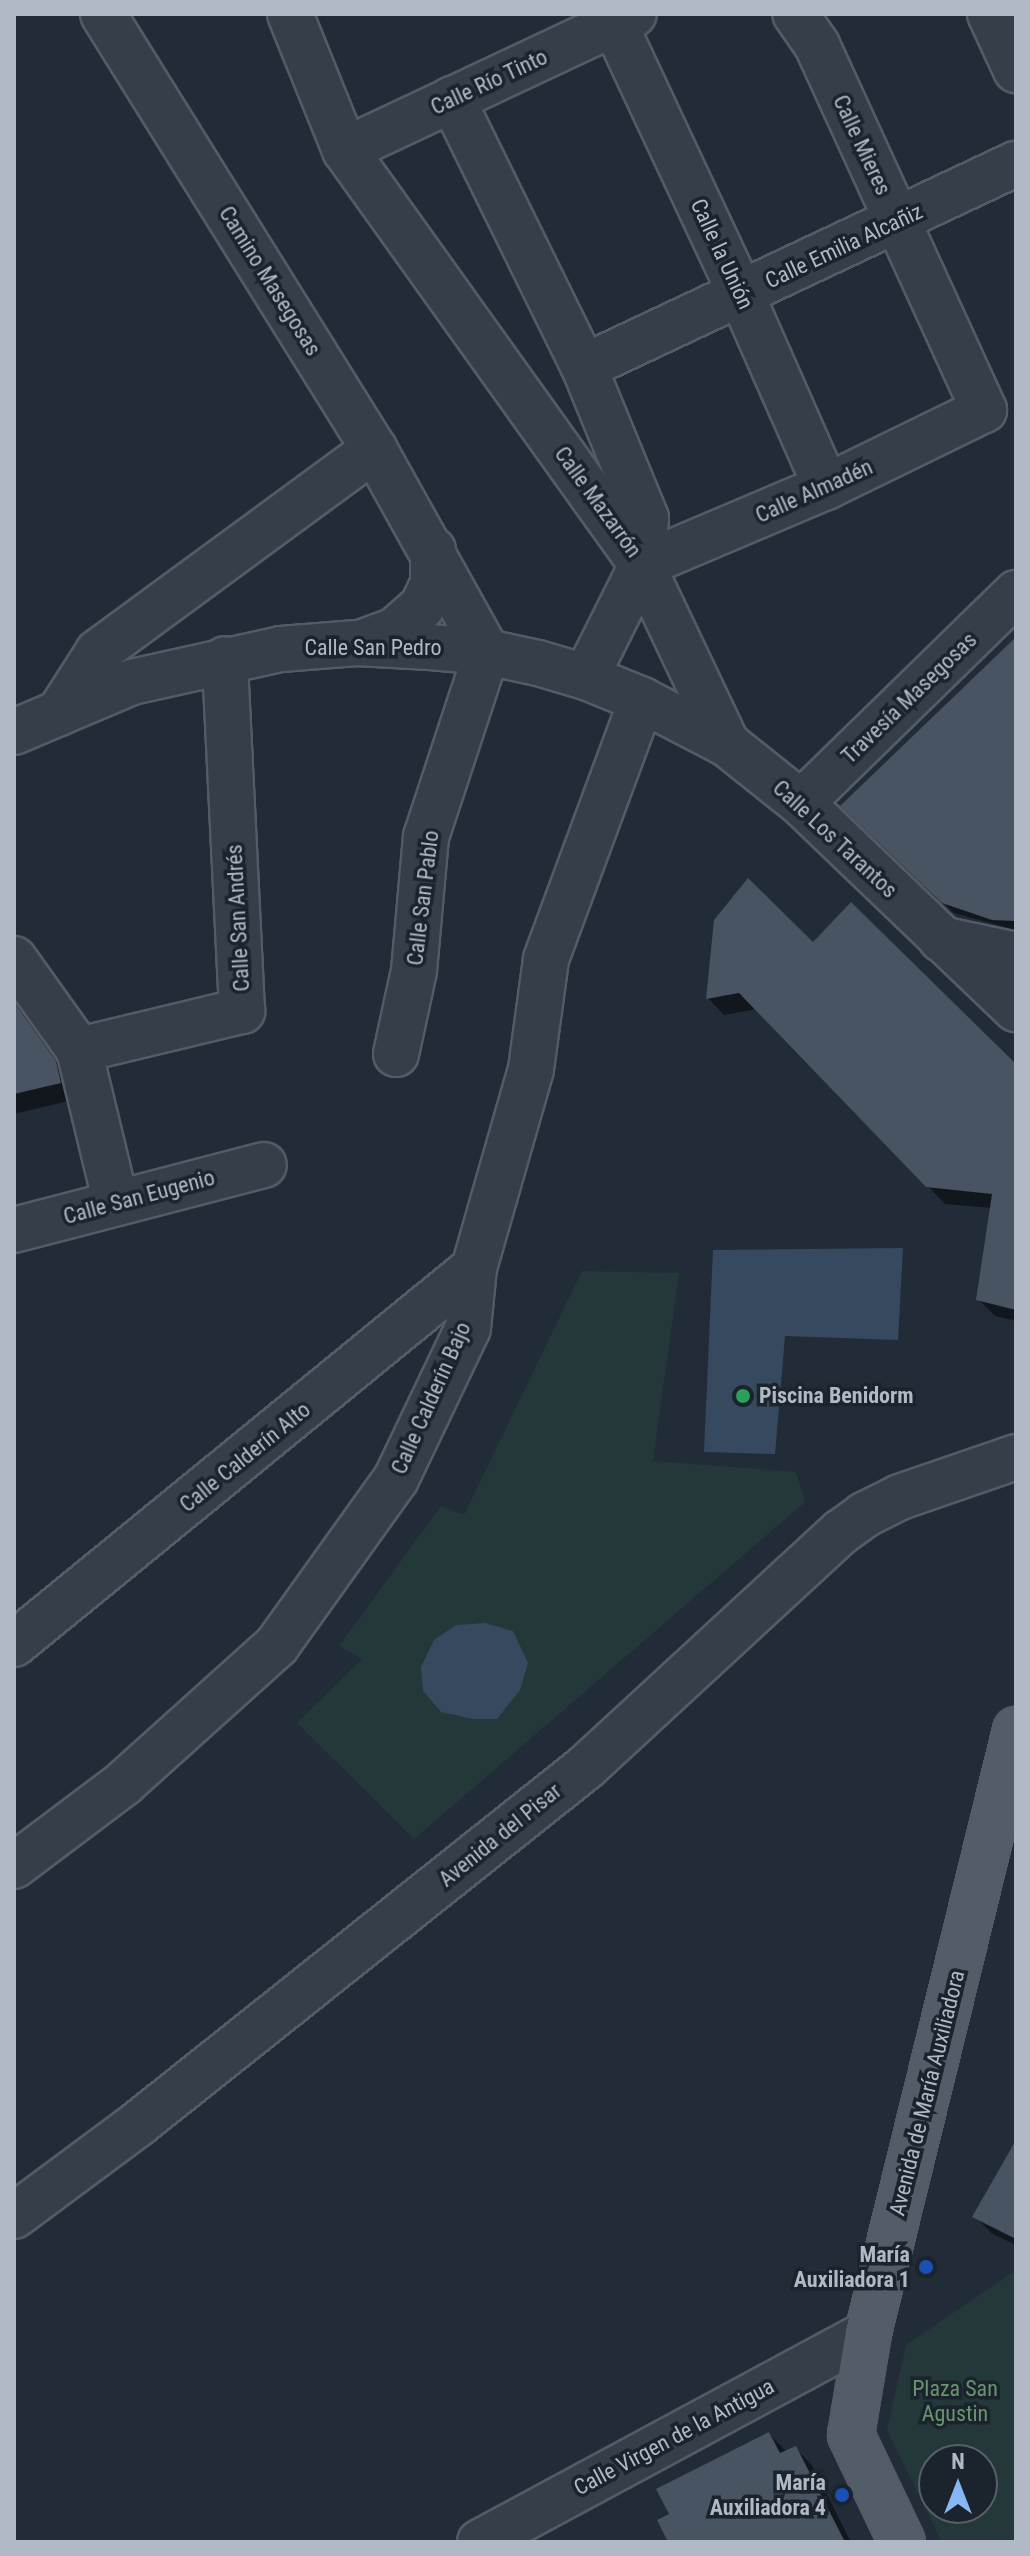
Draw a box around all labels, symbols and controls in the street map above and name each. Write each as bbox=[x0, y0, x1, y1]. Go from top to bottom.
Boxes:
street label: Calle Río Tinto bbox=[426, 43, 552, 121]
street label: Calle Mieres bbox=[827, 91, 897, 199]
street label: Calle la Unión bbox=[685, 195, 759, 313]
street label: Calle Emilia Alcañiz bbox=[761, 198, 927, 294]
street label: Camino Masegosas bbox=[213, 201, 327, 361]
street label: Calle Mazarrón bbox=[549, 441, 647, 563]
street label: Calle Almadén bbox=[751, 453, 877, 529]
street label: Travesía Masegosas bbox=[836, 627, 982, 769]
street label: Calle San Pedro bbox=[305, 635, 441, 661]
street label: Calle Los Tarantos bbox=[767, 775, 903, 903]
street label: Calle San Pablo bbox=[402, 829, 444, 967]
street label: Calle San Andrés bbox=[221, 844, 255, 992]
street label: Calle San Eugenio bbox=[61, 1164, 217, 1230]
street label: Calle Calderín Bajo bbox=[386, 1318, 476, 1478]
place label: Piscina Benidorm bbox=[759, 1383, 914, 1409]
marker: Piscina Benidorm bbox=[734, 1387, 752, 1405]
street label: Calle Calderín Alto bbox=[174, 1396, 316, 1518]
street label: Avenida del Pisar bbox=[433, 1778, 567, 1892]
street label: Avenida de María Auxiliadora bbox=[884, 1967, 970, 2219]
place label: María Auxiliadora 1 bbox=[794, 2241, 910, 2292]
marker: María Auxiliadora 1 bbox=[917, 2258, 935, 2276]
street label: Calle Virgen de la Antigua bbox=[569, 2373, 779, 2501]
park label: Plaza San Agustin bbox=[912, 2375, 998, 2426]
north arrow bbox=[918, 2444, 998, 2524]
text: N bbox=[951, 2449, 965, 2474]
place label: María Auxiliadora 4 bbox=[710, 2469, 826, 2520]
marker: María Auxiliadora 4 bbox=[833, 2486, 851, 2504]

